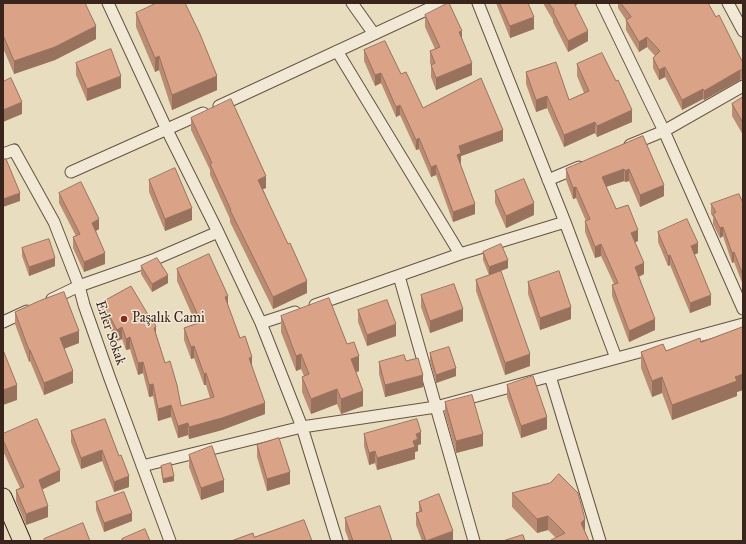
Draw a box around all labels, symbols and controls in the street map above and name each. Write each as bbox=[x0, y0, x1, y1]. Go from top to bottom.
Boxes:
street label: Erler Sokak bbox=[91, 299, 129, 367]
place label: Paşalık Cami bbox=[132, 311, 205, 327]
marker: Paşalık Cami bbox=[119, 314, 129, 324]

